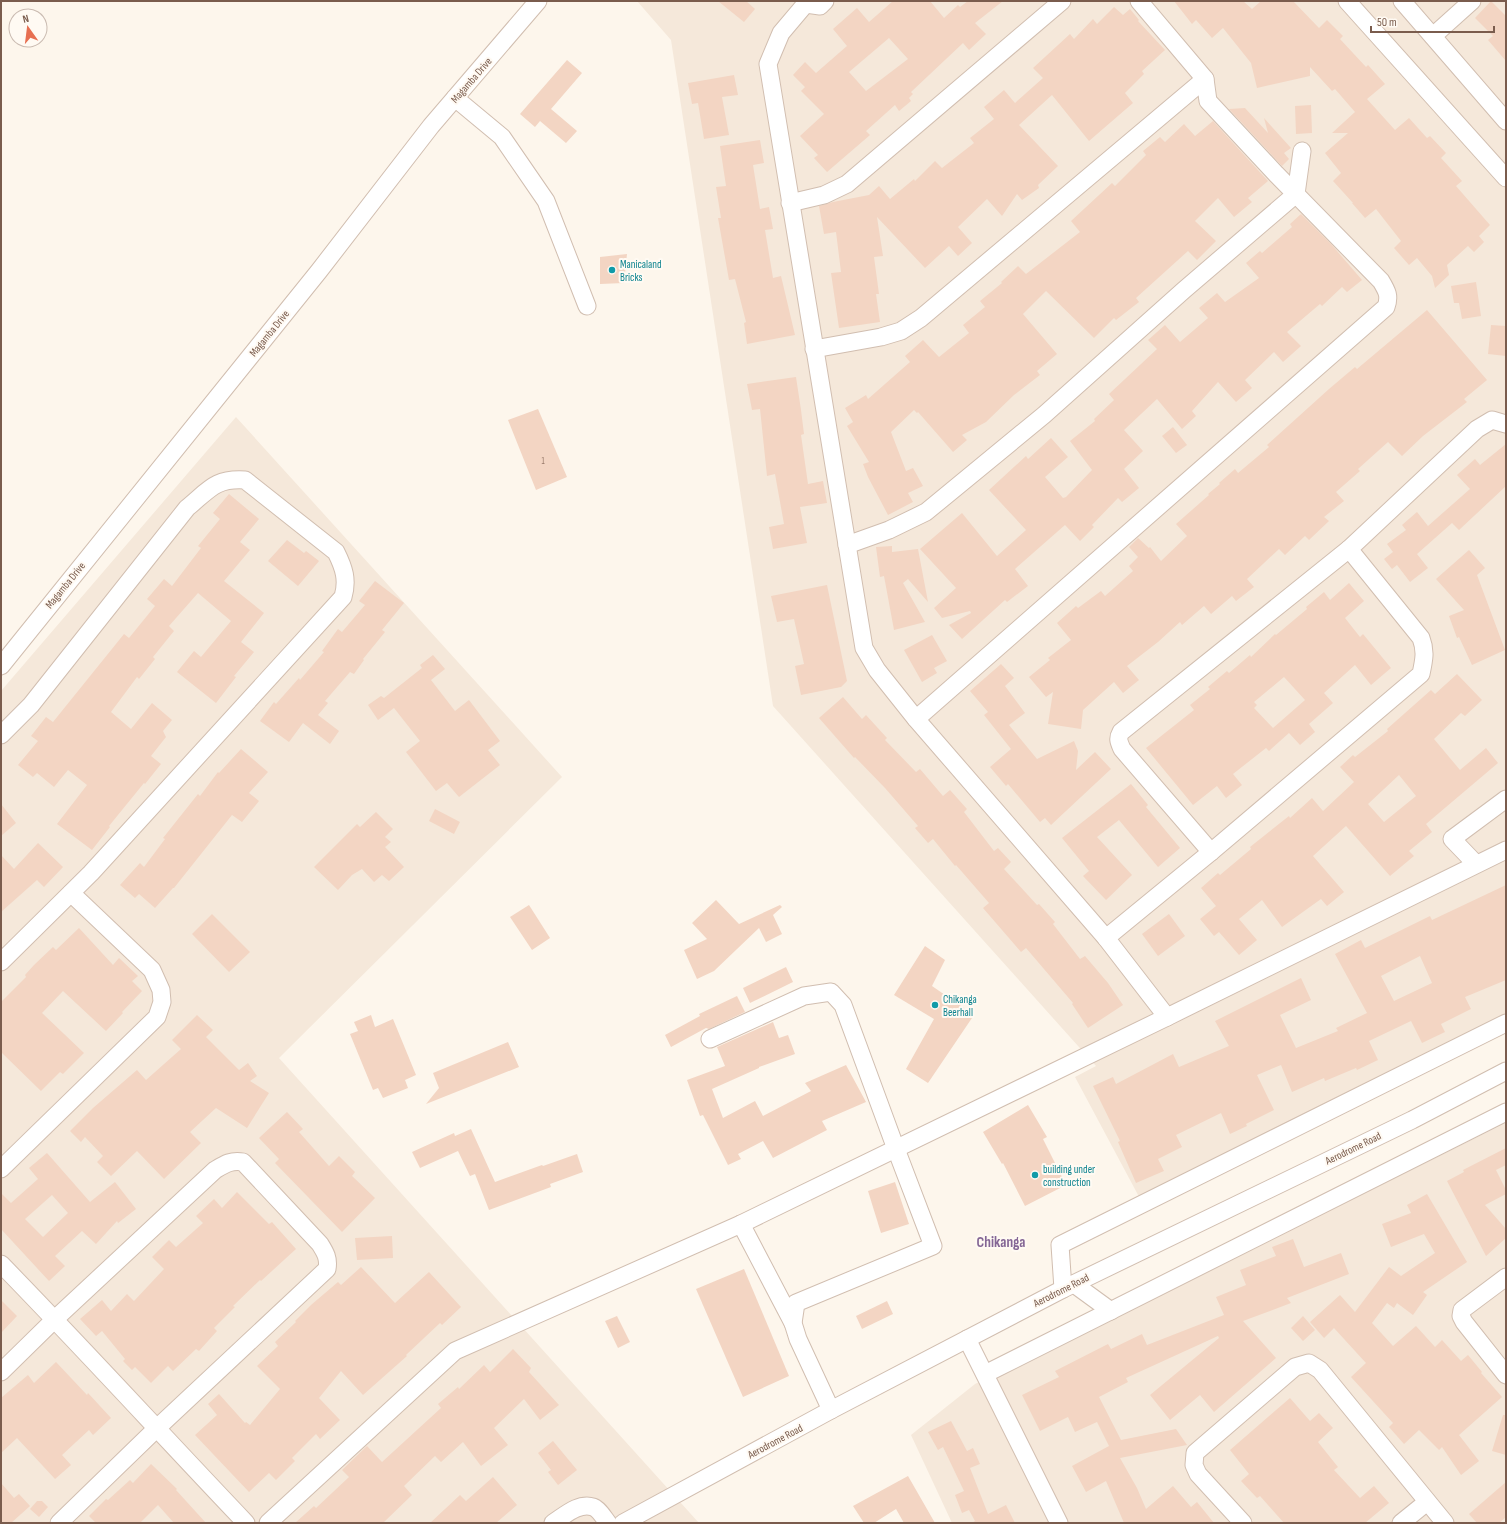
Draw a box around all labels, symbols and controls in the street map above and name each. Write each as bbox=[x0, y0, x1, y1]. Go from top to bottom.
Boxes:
north arrow bbox=[8, 8, 48, 48]
scale bar bbox=[1371, 8, 1494, 34]
text: N bbox=[21, 12, 30, 26]
text: 50 m bbox=[1377, 15, 1397, 30]
street label: Magamba Drive bbox=[448, 55, 495, 106]
place label: Manicaland Bricks bbox=[620, 258, 662, 284]
marker: Manicaland Bricks bbox=[607, 265, 617, 275]
street label: Magamba Drive bbox=[247, 307, 292, 359]
house number: 1 bbox=[541, 456, 545, 467]
street label: Magamba Drive bbox=[43, 559, 88, 611]
place label: Chikanga Beerhall bbox=[943, 993, 977, 1019]
marker: Chikanga Beerhall bbox=[930, 1000, 940, 1010]
street label: Aerodrome Road bbox=[1322, 1129, 1384, 1168]
place label: building under construction bbox=[1043, 1163, 1095, 1189]
marker: building under construction bbox=[1030, 1170, 1040, 1180]
district label: Chikanga bbox=[977, 1233, 1025, 1252]
street label: Aerodrome Road bbox=[1030, 1271, 1092, 1310]
street label: Aerodrome Road bbox=[745, 1421, 805, 1462]

